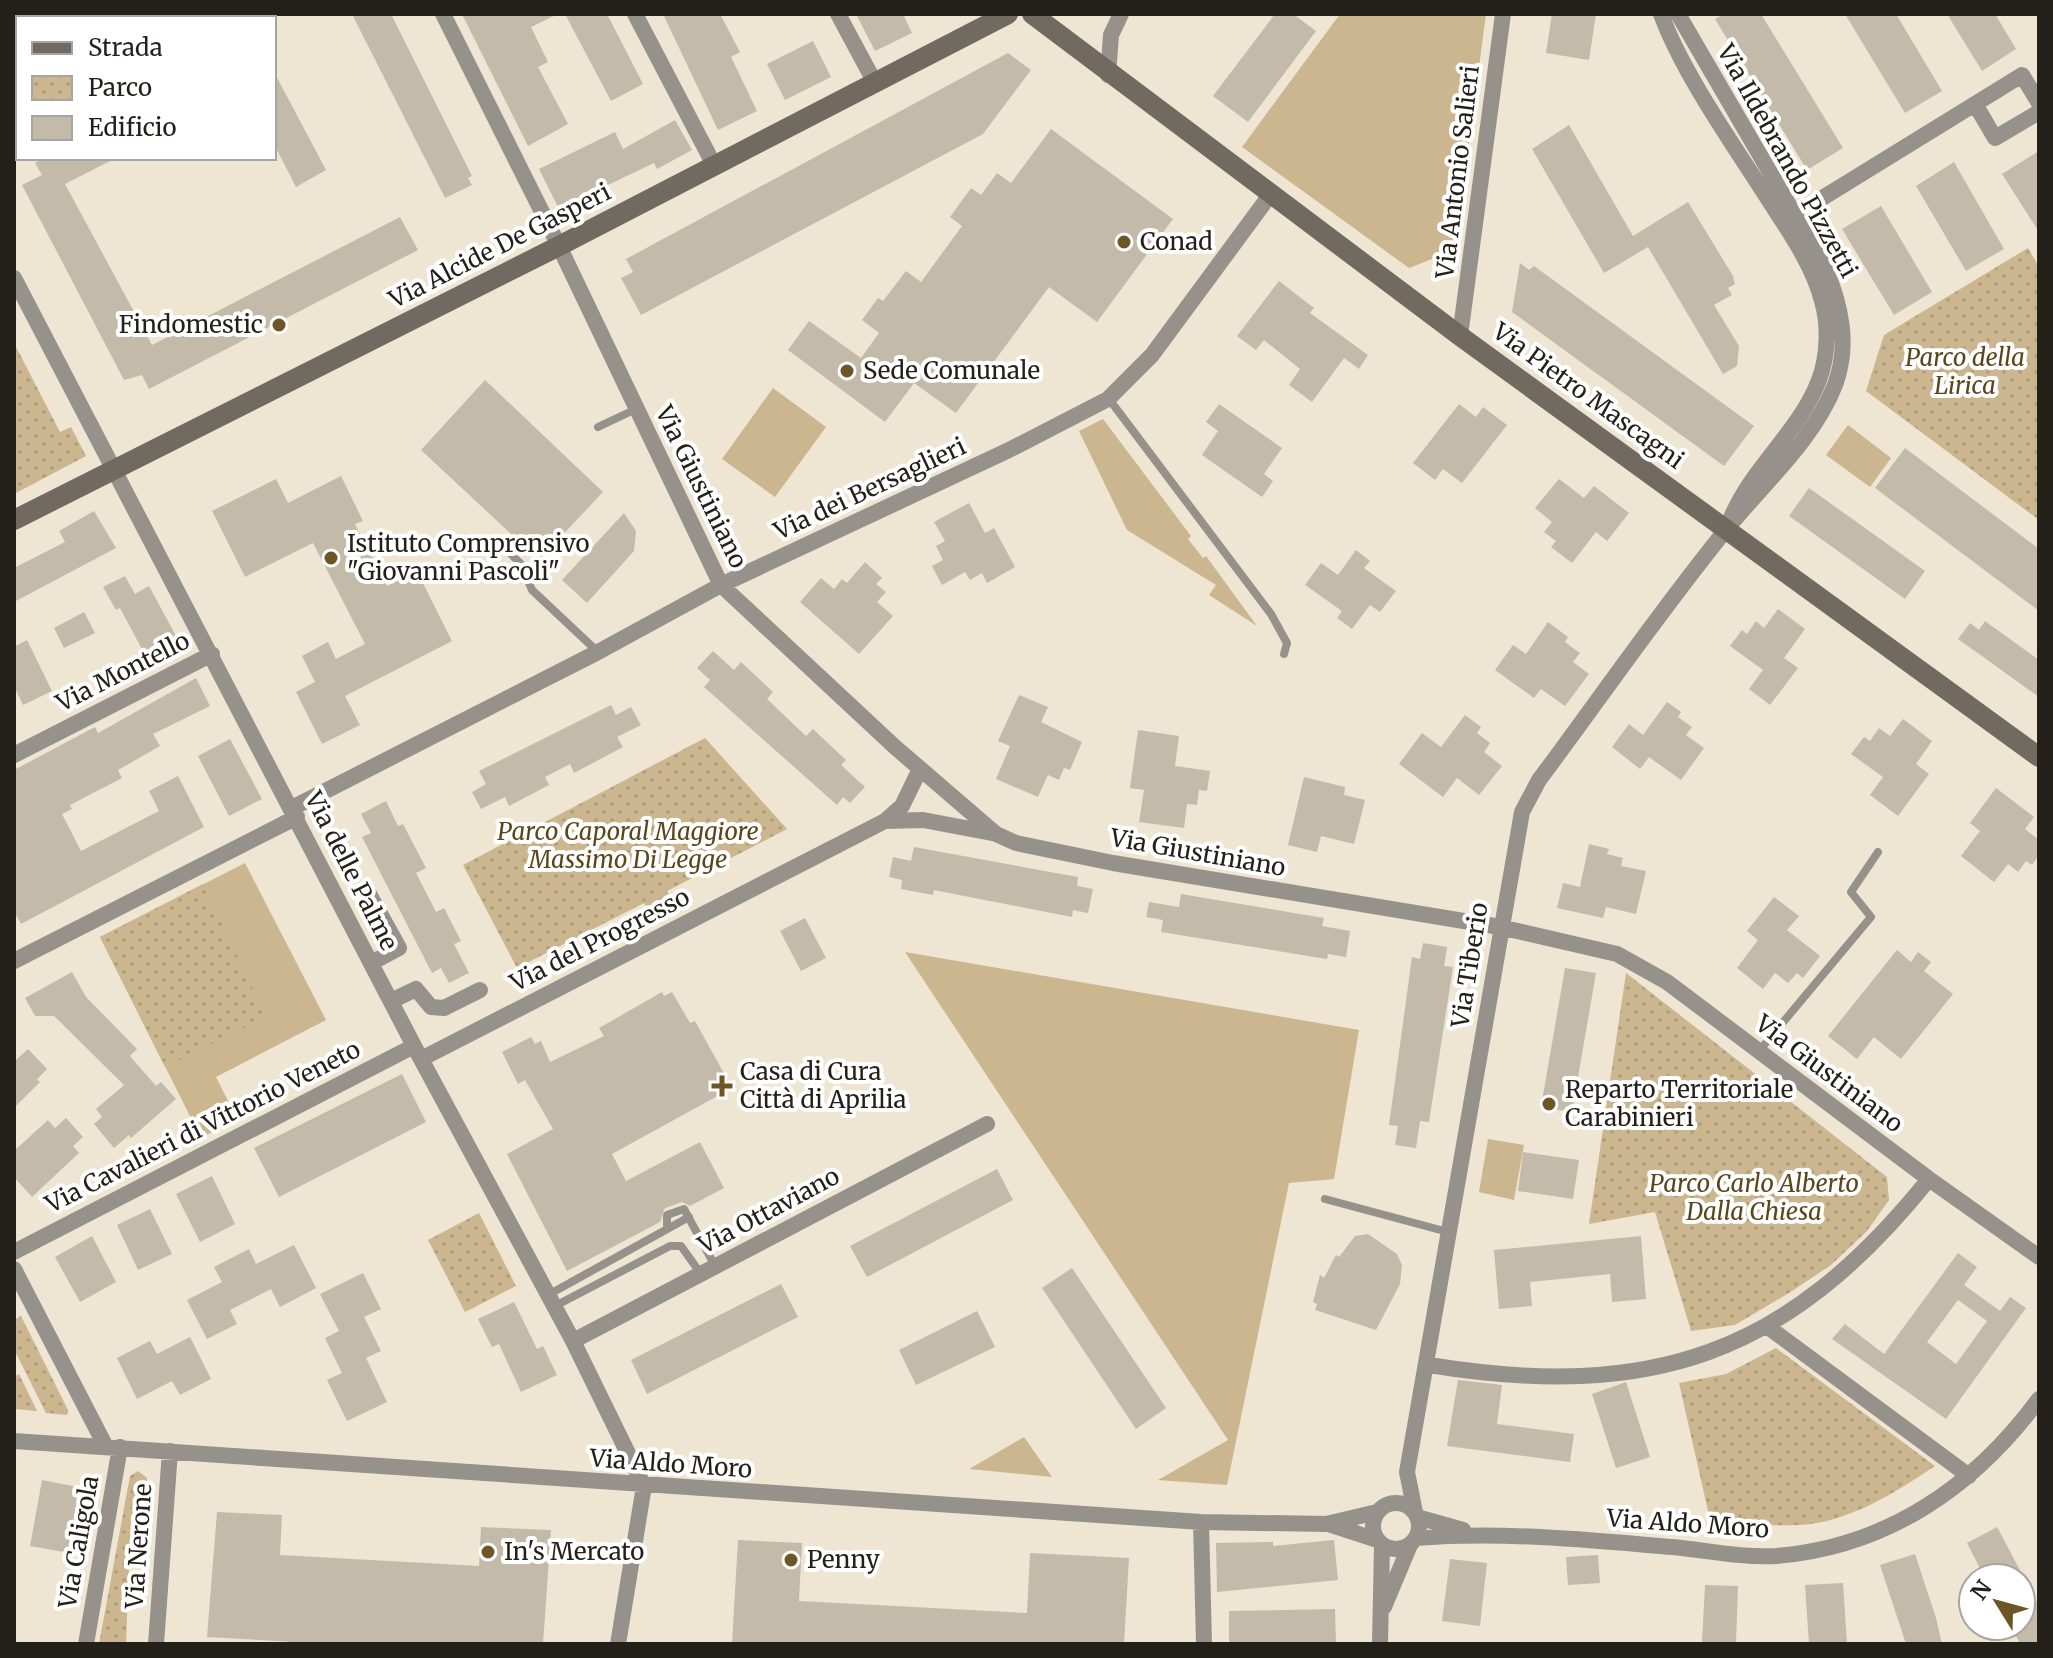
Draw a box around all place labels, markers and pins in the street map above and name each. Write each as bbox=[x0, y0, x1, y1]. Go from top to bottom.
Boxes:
place label: Conad bbox=[1140, 226, 1213, 257]
marker: Conad bbox=[1115, 233, 1133, 251]
place label: Findomestic bbox=[119, 309, 263, 340]
marker: Findomestic bbox=[270, 316, 288, 334]
place label: Sede Comunale bbox=[863, 355, 1040, 386]
marker: Sede Comunale bbox=[838, 362, 856, 380]
place label: Istituto Comprensivo "Giovanni Pascoli" bbox=[347, 528, 590, 587]
marker: Istituto Comprensivo "Giovanni Pascoli" bbox=[322, 549, 340, 567]
place label: Casa di Cura Città di Aprilia bbox=[740, 1056, 906, 1115]
place label: Reparto Territoriale Carabinieri bbox=[1565, 1074, 1793, 1133]
marker: Casa di Cura Città di Aprilia bbox=[711, 1075, 733, 1097]
marker: Reparto Territoriale Carabinieri bbox=[1540, 1095, 1558, 1113]
place label: In's Mercato bbox=[504, 1536, 644, 1567]
marker: In's Mercato bbox=[479, 1543, 497, 1561]
place label: Penny bbox=[807, 1544, 880, 1575]
marker: Penny bbox=[782, 1551, 800, 1569]

